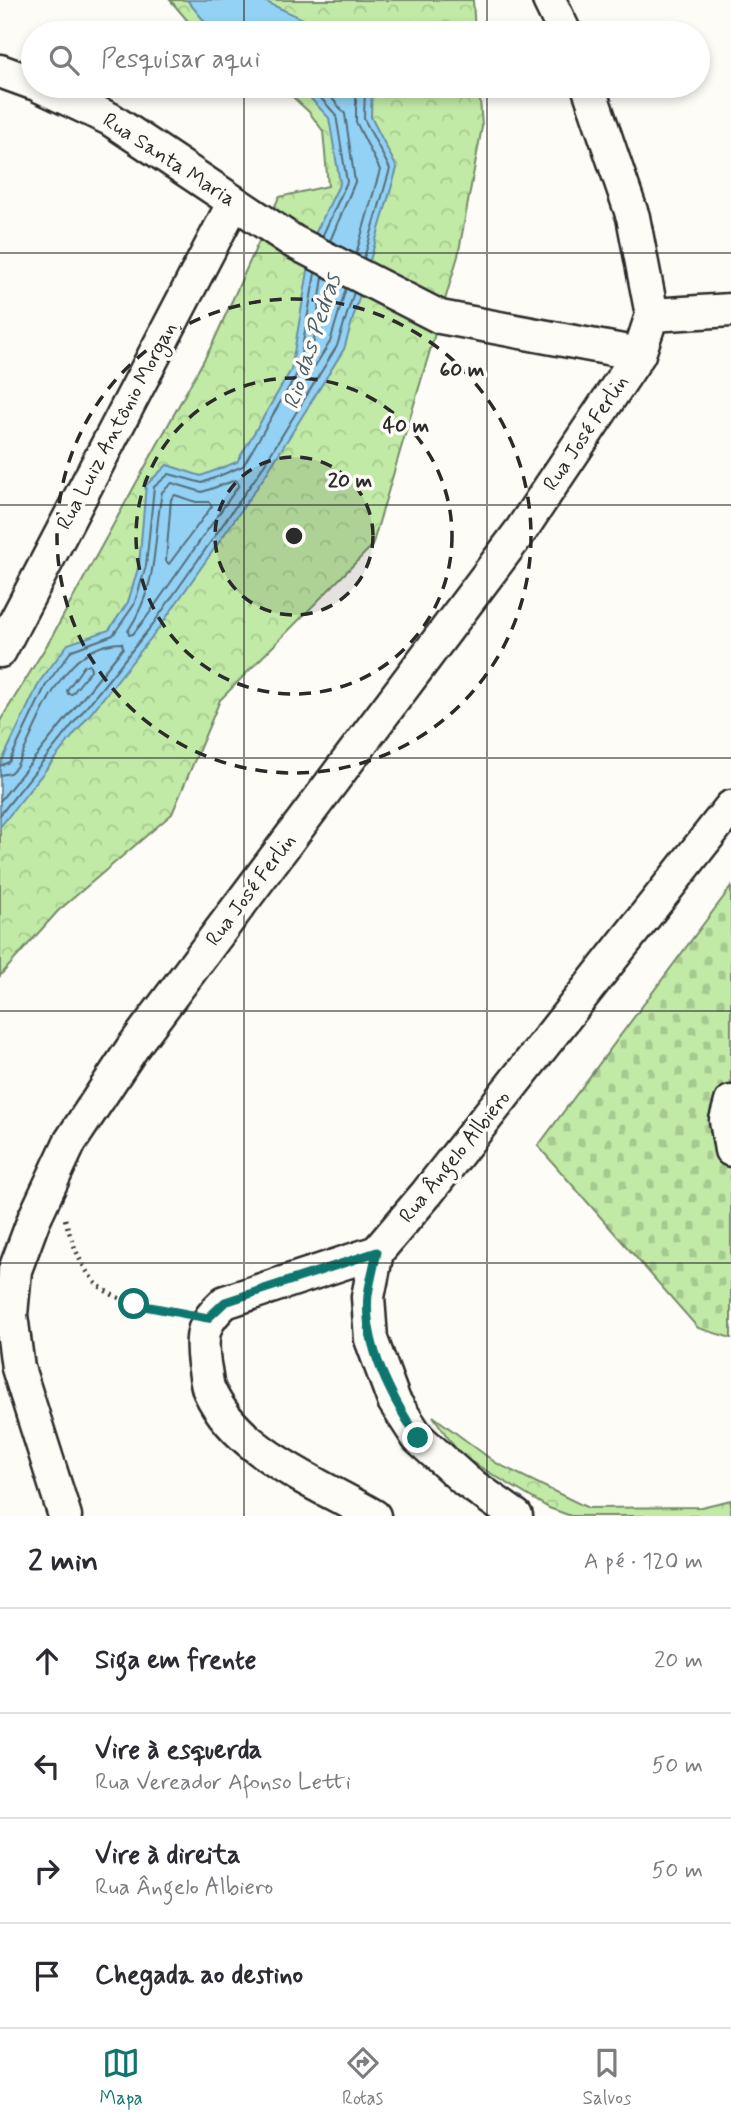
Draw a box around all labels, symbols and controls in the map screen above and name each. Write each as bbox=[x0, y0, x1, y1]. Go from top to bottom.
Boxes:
search box bbox=[21, 21, 710, 98]
icon: search bbox=[45, 41, 83, 79]
text: Pesquisar aqui bbox=[101, 43, 260, 77]
street label: Rua Santa Maria bbox=[97, 107, 241, 213]
water label: Rio das Pedras bbox=[277, 269, 350, 413]
street label: Rua Luiz Antônio Morgan bbox=[50, 317, 185, 535]
text: 60 m bbox=[439, 356, 485, 384]
street label: Rua José Ferlin bbox=[537, 370, 635, 496]
text: 40 m bbox=[383, 412, 430, 440]
text: 20 m bbox=[328, 467, 373, 495]
centre of rings bbox=[282, 524, 306, 548]
street label: Rua José Ferlin bbox=[199, 828, 303, 952]
street label: Rua Ângelo Albiero bbox=[393, 1085, 519, 1230]
route start bbox=[118, 1288, 149, 1319]
route end bbox=[402, 1422, 433, 1453]
text: 2 min bbox=[28, 1542, 98, 1581]
text: A pé · 120 m bbox=[584, 1547, 703, 1577]
icon: ahead bbox=[28, 1642, 66, 1680]
text: Siga em frente bbox=[95, 1644, 256, 1678]
text: 20 m bbox=[654, 1646, 703, 1676]
text: Vire à esquerda bbox=[95, 1734, 262, 1768]
icon: left bbox=[28, 1747, 66, 1785]
text: 50 m bbox=[652, 1751, 703, 1781]
text: Rua Vereador Afonso Letti bbox=[95, 1768, 351, 1798]
text: Vire à direita bbox=[95, 1839, 241, 1873]
icon: right bbox=[28, 1852, 66, 1890]
text: 50 m bbox=[652, 1856, 703, 1886]
text: Rua Ângelo Albiero bbox=[95, 1873, 273, 1903]
icon: arrive bbox=[28, 1957, 66, 1995]
text: Chegada ao destino bbox=[95, 1959, 303, 1993]
tab: Mapa bbox=[100, 2044, 143, 2111]
tab: Rotas bbox=[342, 2044, 383, 2111]
tab: Salvos bbox=[582, 2044, 631, 2111]

